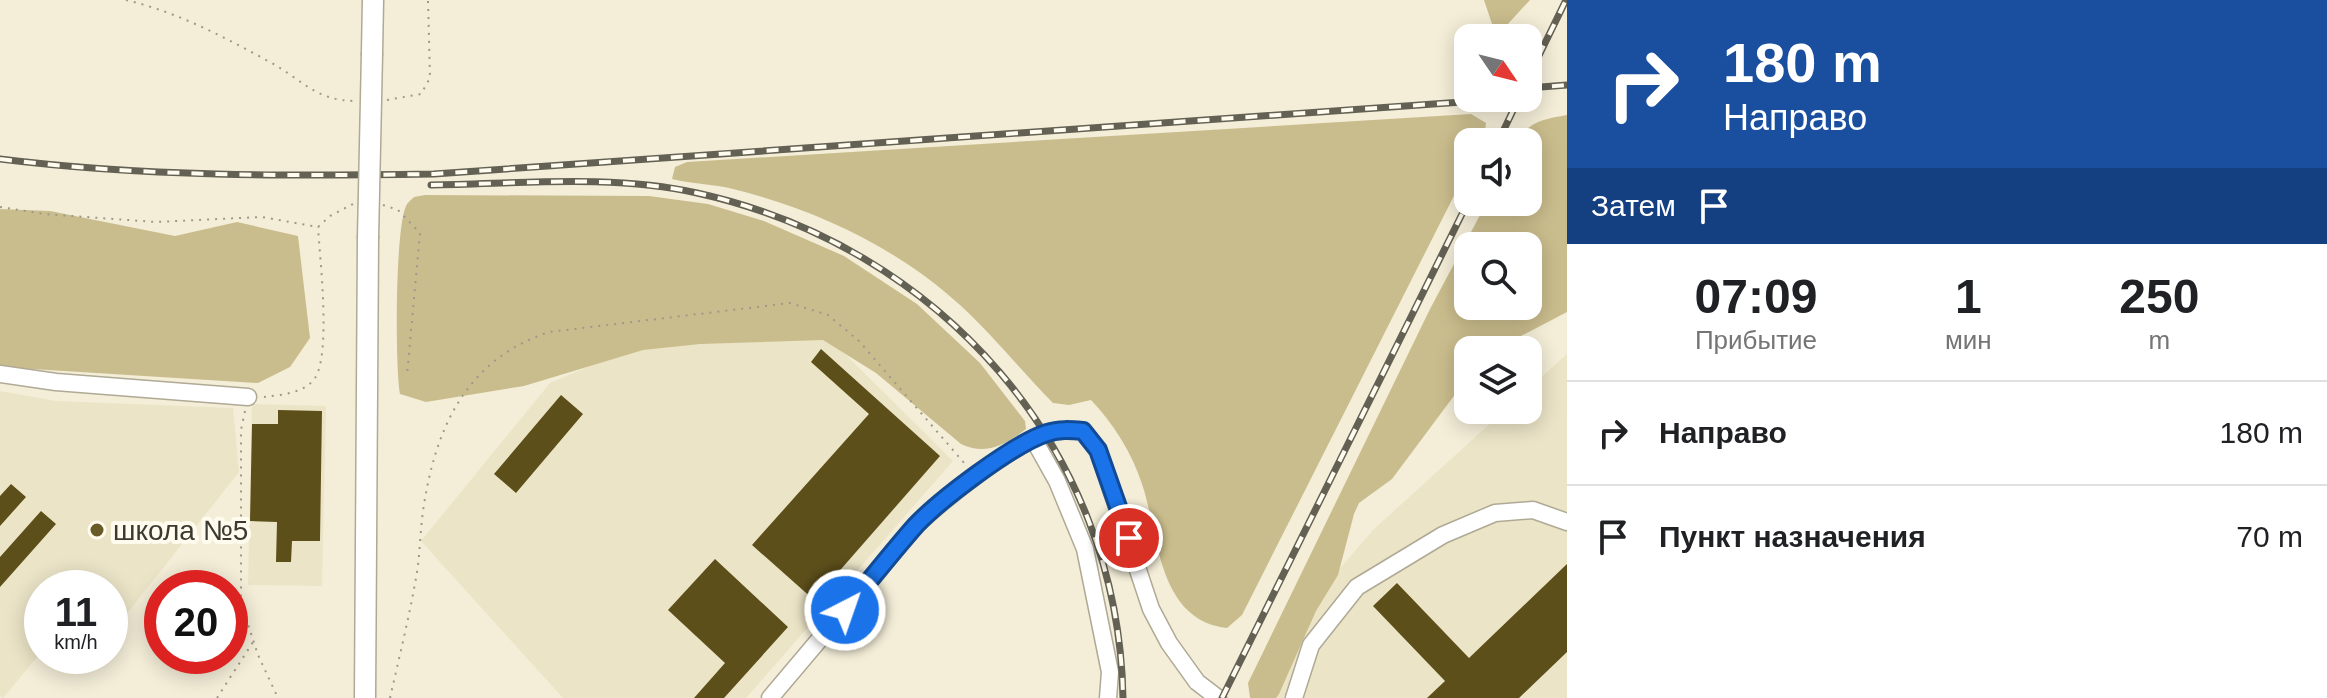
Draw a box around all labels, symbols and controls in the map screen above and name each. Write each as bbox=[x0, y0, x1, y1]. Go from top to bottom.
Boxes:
north arrow bbox=[1454, 24, 1542, 112]
map controls bbox=[1454, 24, 1542, 424]
text: 180 m bbox=[1723, 31, 1882, 94]
icon: right bbox=[1591, 32, 1695, 136]
text: Направо bbox=[1723, 97, 1867, 138]
button: sound bbox=[1454, 128, 1542, 216]
icon: arrive bbox=[1692, 184, 1736, 228]
text: Затем bbox=[1591, 189, 1676, 222]
button: search bbox=[1454, 232, 1542, 320]
text: 07:09 bbox=[1695, 270, 1817, 323]
text: 1 bbox=[1955, 270, 1982, 323]
text: 250 bbox=[2119, 270, 2199, 323]
text: Прибытие bbox=[1695, 325, 1817, 355]
text: мин bbox=[1945, 325, 1992, 355]
text: m bbox=[2149, 325, 2170, 355]
button: layers bbox=[1454, 336, 1542, 424]
icon: right bbox=[1591, 411, 1635, 455]
text: Направо bbox=[1659, 416, 1787, 449]
text: 180 m bbox=[2220, 416, 2303, 449]
pin bbox=[1095, 504, 1163, 572]
place label: школа №5 bbox=[113, 515, 248, 546]
icon: arrive bbox=[1591, 515, 1635, 559]
icon: arrive bbox=[1107, 516, 1151, 560]
text: Пункт назначения bbox=[1659, 520, 1926, 553]
text: 70 m bbox=[2236, 520, 2303, 553]
marker: школа №5 bbox=[88, 521, 106, 539]
position arrow bbox=[803, 568, 887, 652]
speed limit sign: 20 bbox=[144, 570, 248, 674]
text: 11 bbox=[55, 590, 97, 634]
text: km/h bbox=[54, 631, 98, 653]

